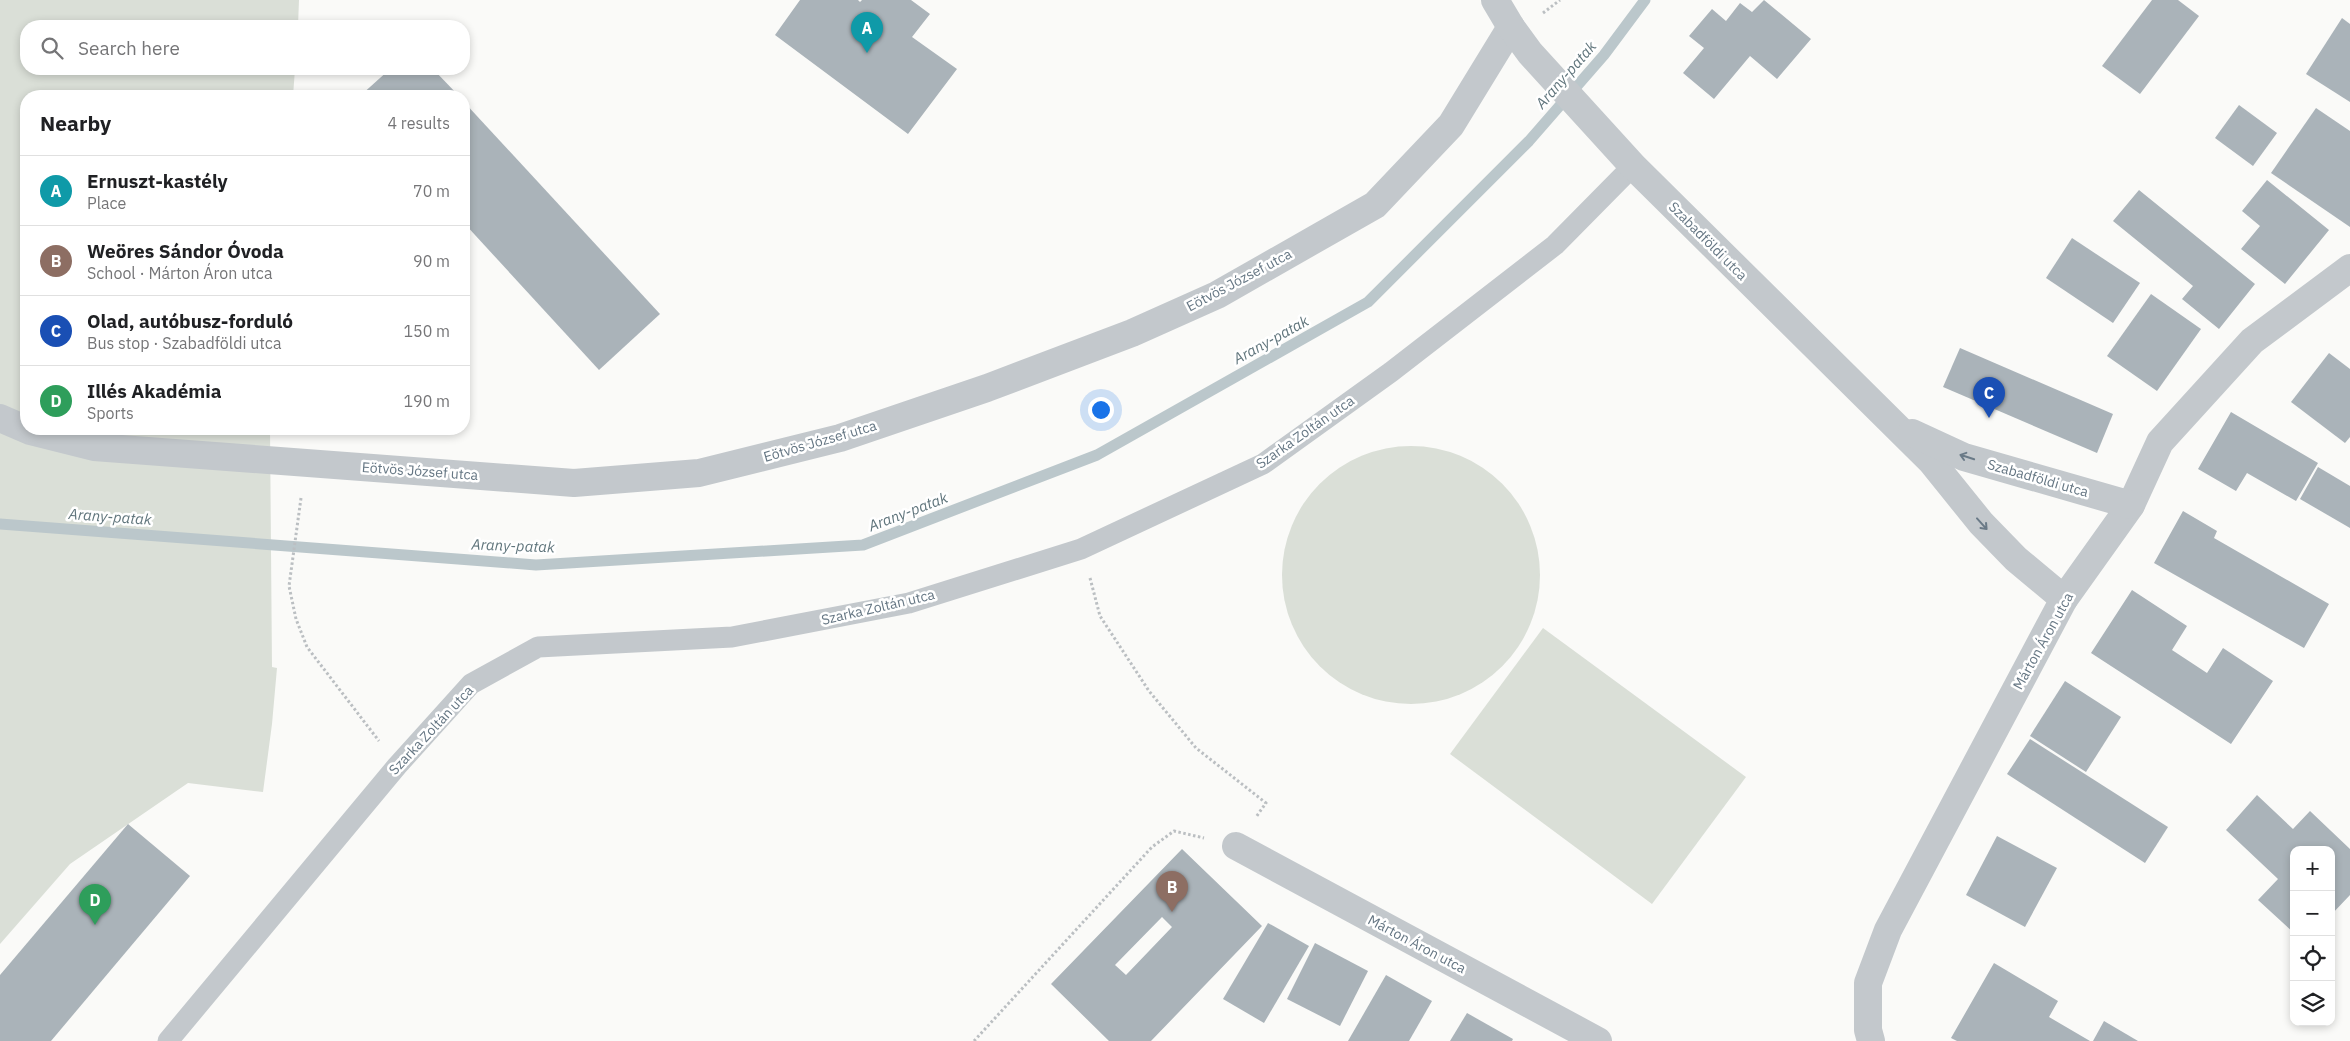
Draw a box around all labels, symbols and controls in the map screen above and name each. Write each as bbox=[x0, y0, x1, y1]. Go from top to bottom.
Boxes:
pin: A bbox=[851, 12, 883, 53]
search box bbox=[20, 20, 470, 75]
icon: search bbox=[38, 34, 66, 62]
text: Search here bbox=[78, 36, 180, 60]
water label: Arany-patak bbox=[1530, 37, 1600, 113]
text: Nearby bbox=[40, 109, 111, 137]
text: 4 results bbox=[387, 113, 450, 133]
text: Ernuszt-kastély bbox=[87, 169, 228, 193]
text: A bbox=[51, 181, 61, 201]
text: 70 m bbox=[413, 181, 450, 201]
text: Place bbox=[87, 193, 126, 213]
street label: Szabadföldi utca bbox=[1665, 198, 1752, 285]
text: Weöres Sándor Óvoda bbox=[87, 239, 284, 263]
street label: Eötvös József utca bbox=[1183, 244, 1295, 315]
text: B bbox=[51, 251, 61, 271]
text: 90 m bbox=[413, 251, 450, 271]
text: School · Márton Áron utca bbox=[87, 263, 272, 283]
text: Olad, autóbusz-forduló bbox=[87, 309, 293, 333]
water label: Arany-patak bbox=[1229, 311, 1312, 369]
text: C bbox=[51, 321, 61, 341]
text: 150 m bbox=[403, 321, 450, 341]
text: Bus stop · Szabadföldi utca bbox=[87, 333, 281, 353]
pin: C bbox=[1973, 377, 2005, 418]
text: Illés Akadémia bbox=[87, 379, 222, 403]
text: D bbox=[50, 391, 62, 411]
text: 190 m bbox=[403, 391, 450, 411]
street label: Szarka Zoltán utca bbox=[1252, 391, 1358, 473]
your location bbox=[1088, 397, 1114, 423]
text: Sports bbox=[87, 403, 134, 423]
street label: Eötvös József utca bbox=[761, 416, 879, 466]
one-way arrow bbox=[1959, 452, 1975, 462]
street label: Szabadföldi utca bbox=[1985, 455, 2091, 501]
street label: Eötvös József utca bbox=[361, 458, 479, 484]
water label: Arany-patak bbox=[865, 488, 950, 536]
water label: Arany-patak bbox=[67, 504, 152, 529]
one-way arrow bbox=[1976, 517, 1988, 530]
water label: Arany-patak bbox=[470, 535, 555, 556]
street label: Szarka Zoltán utca bbox=[819, 585, 937, 629]
street label: Márton Áron utca bbox=[2008, 588, 2077, 693]
street label: Szarka Zoltán utca bbox=[385, 681, 477, 779]
map controls bbox=[2290, 846, 2335, 1026]
button: + bbox=[2290, 846, 2335, 891]
pin: B bbox=[1156, 871, 1188, 912]
pin: D bbox=[79, 884, 111, 925]
button: − bbox=[2290, 891, 2335, 936]
street label: Márton Áron utca bbox=[1365, 910, 1470, 978]
button: locate bbox=[2290, 936, 2335, 981]
button: layers bbox=[2290, 981, 2335, 1026]

